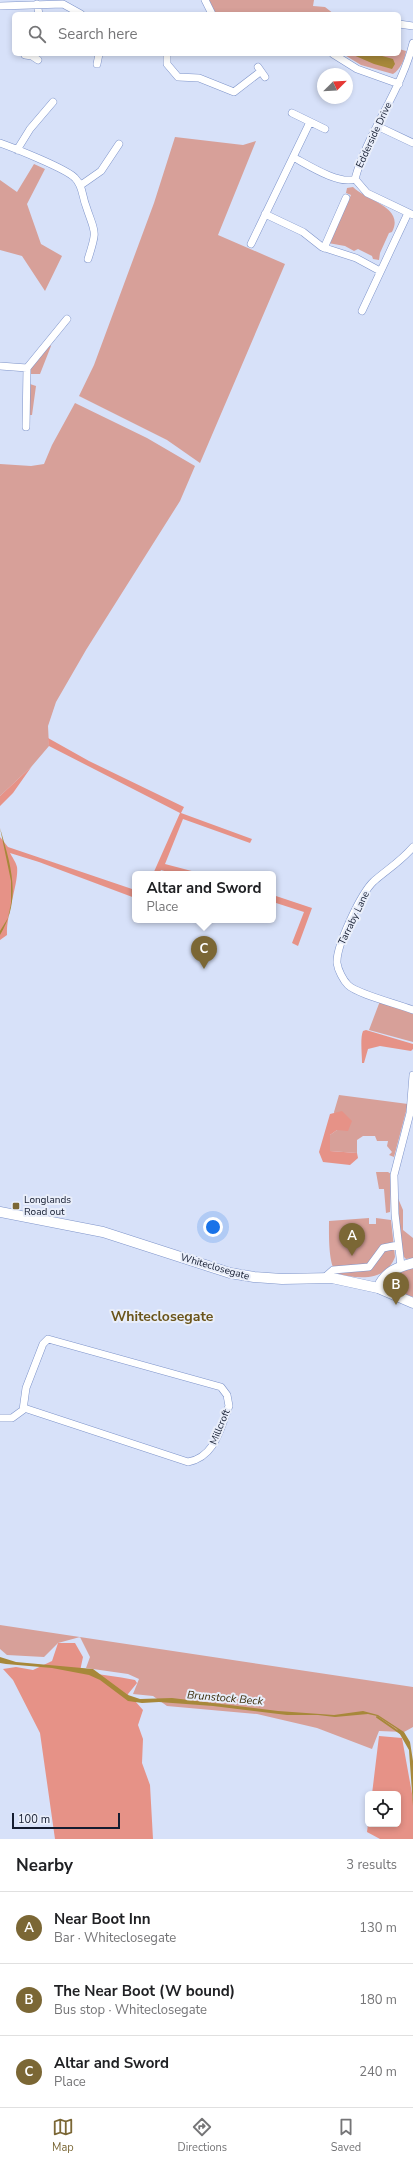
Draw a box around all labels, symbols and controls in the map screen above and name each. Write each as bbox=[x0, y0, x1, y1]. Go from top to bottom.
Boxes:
search box bbox=[12, 12, 401, 56]
icon: search bbox=[26, 23, 48, 45]
text: Search here bbox=[58, 24, 138, 44]
north arrow bbox=[317, 68, 353, 104]
street label: Edderside Drive bbox=[353, 100, 395, 170]
popup bbox=[132, 871, 276, 923]
text: Altar and Sword bbox=[146, 878, 262, 898]
street label: Tarraby Lane bbox=[335, 889, 373, 947]
text: Place bbox=[146, 898, 178, 916]
pin: C bbox=[191, 936, 217, 969]
place label: Longlands Road out bbox=[24, 1193, 71, 1219]
marker: Longlands Road out bbox=[11, 1201, 21, 1211]
your location bbox=[203, 1217, 223, 1237]
pin: A bbox=[339, 1223, 365, 1256]
street label: Whiteclosegate bbox=[179, 1250, 251, 1284]
pin: B bbox=[383, 1272, 409, 1305]
district label: Whiteclosegate bbox=[111, 1307, 214, 1326]
street label: Millcroft bbox=[207, 1407, 234, 1447]
water label: Brunstock Beck bbox=[186, 1687, 264, 1709]
map controls bbox=[365, 1791, 401, 1827]
button: locate bbox=[365, 1791, 401, 1827]
scale bar bbox=[12, 1811, 120, 1830]
text: 100 m bbox=[18, 1812, 50, 1827]
text: Nearby bbox=[16, 1854, 73, 1877]
text: 3 results bbox=[346, 1856, 397, 1874]
text: Near Boot Inn bbox=[54, 1909, 151, 1929]
text: A bbox=[24, 1919, 34, 1937]
text: 130 m bbox=[359, 1919, 397, 1937]
text: Bar · Whiteclosegate bbox=[54, 1929, 176, 1947]
text: The Near Boot (W bound) bbox=[54, 1981, 235, 2001]
text: B bbox=[25, 1991, 33, 2009]
text: 180 m bbox=[359, 1991, 397, 2009]
text: Bus stop · Whiteclosegate bbox=[54, 2001, 207, 2019]
text: Altar and Sword bbox=[54, 2053, 169, 2073]
text: C bbox=[25, 2063, 33, 2081]
text: 240 m bbox=[359, 2063, 397, 2081]
text: Place bbox=[54, 2073, 86, 2091]
tab: Map bbox=[52, 2116, 74, 2155]
tab: Directions bbox=[178, 2116, 227, 2155]
tab: Saved bbox=[331, 2116, 361, 2155]

